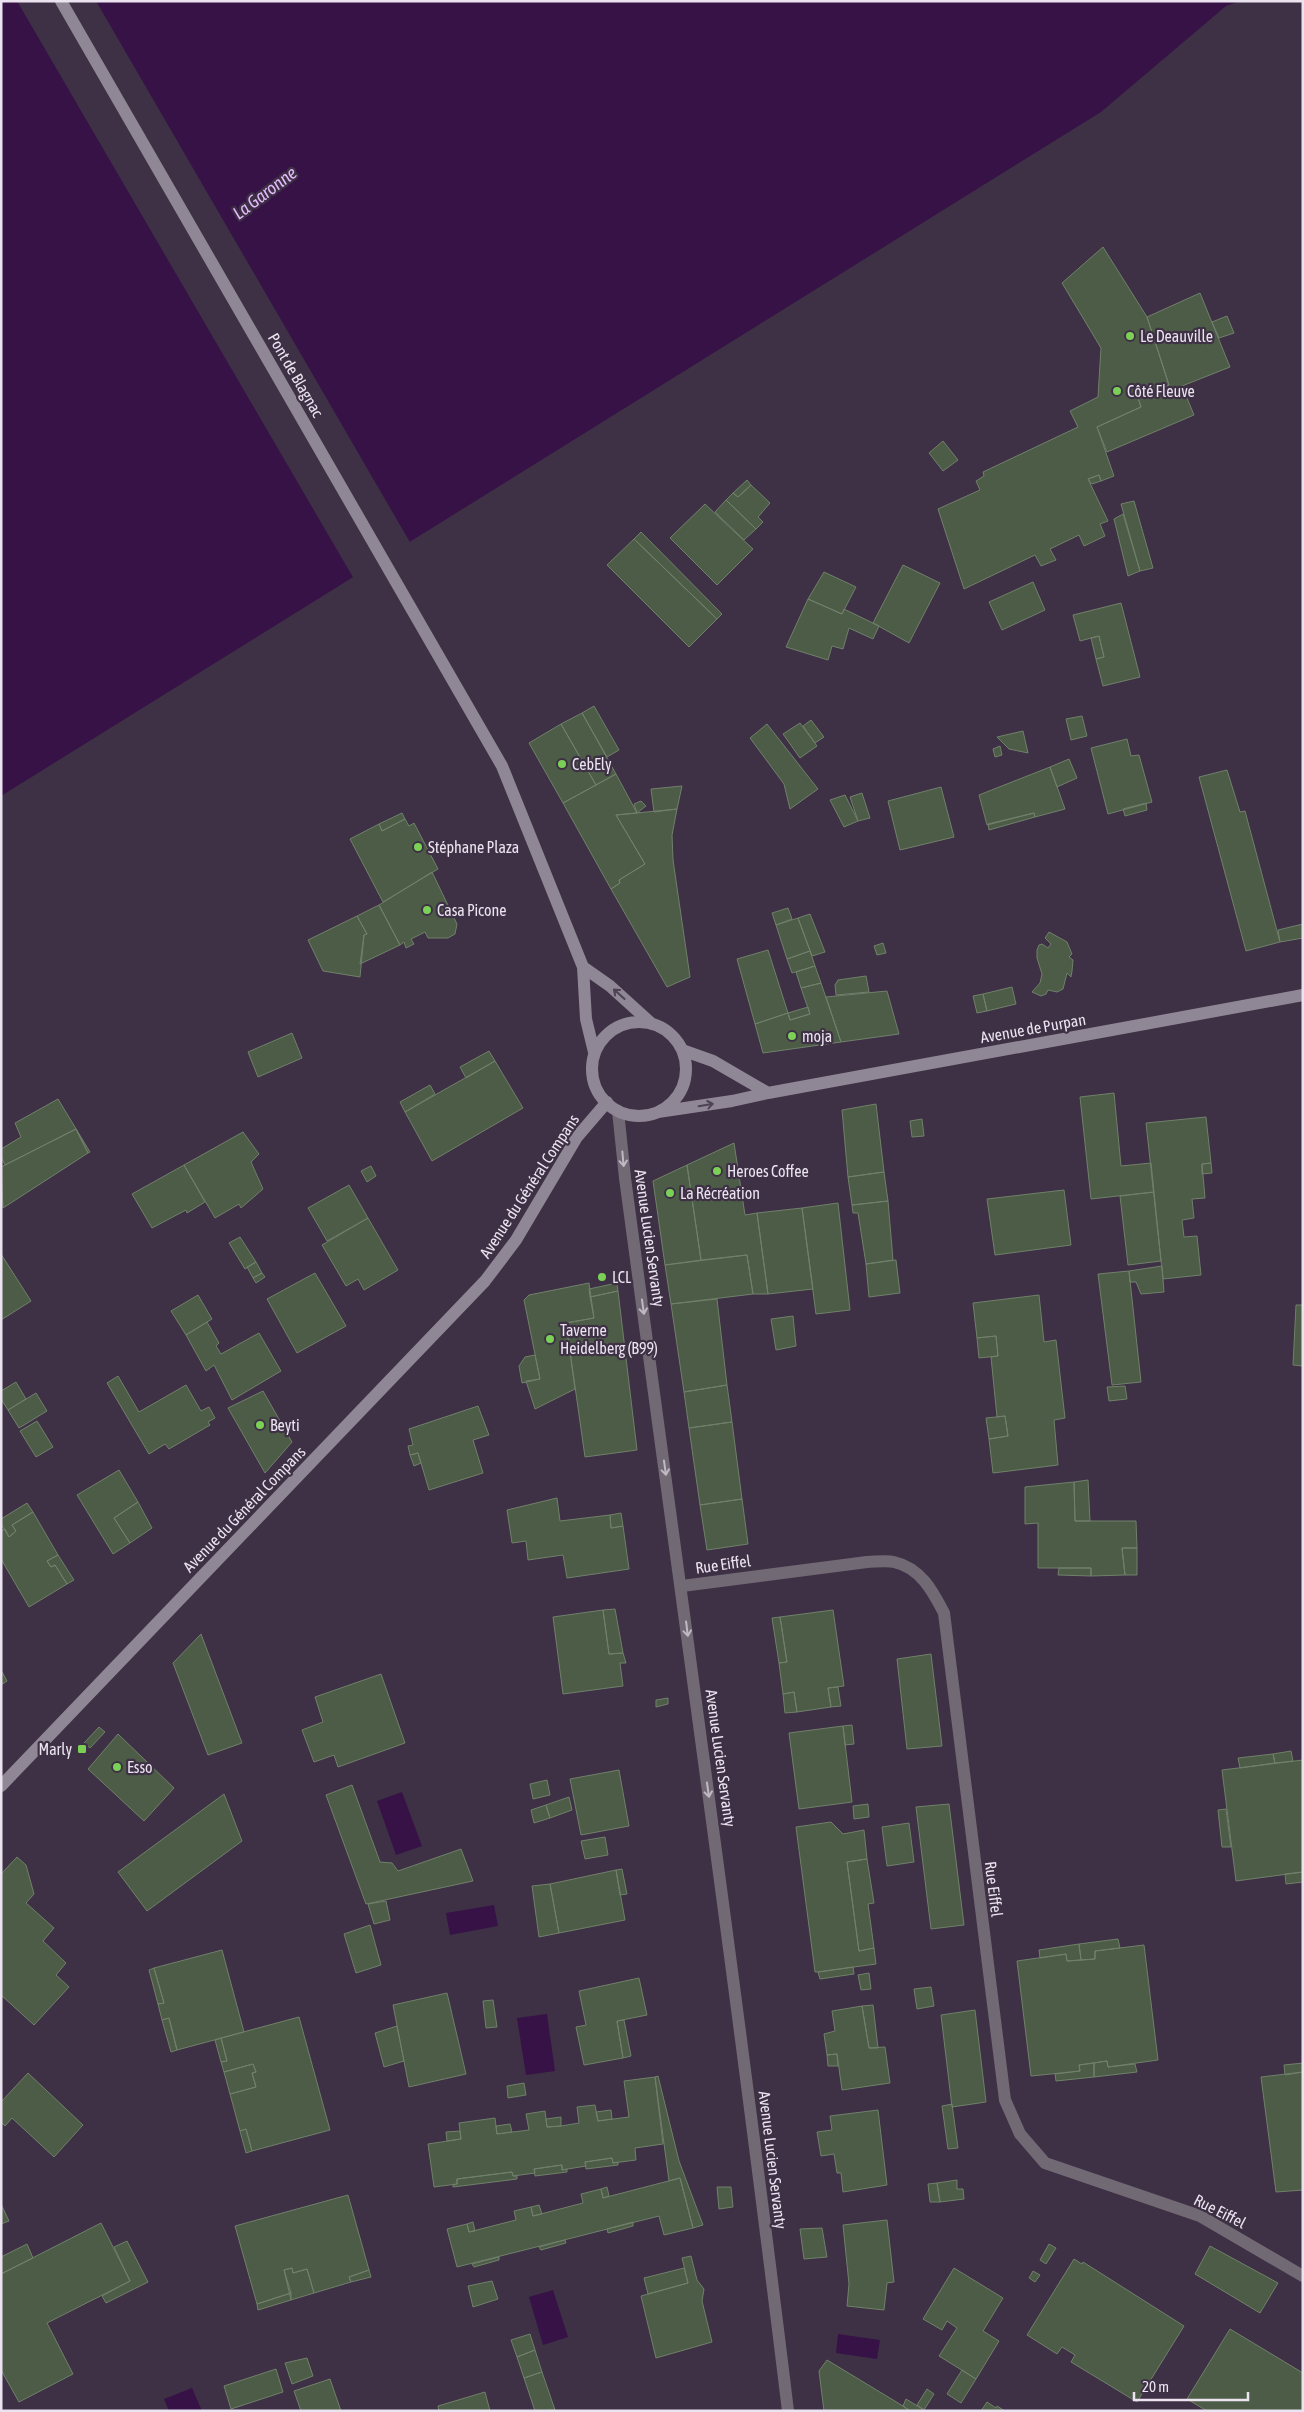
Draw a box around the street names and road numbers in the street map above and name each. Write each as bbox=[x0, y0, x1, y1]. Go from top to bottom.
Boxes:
street label: Pont de Blagnac bbox=[264, 330, 327, 421]
street label: Avenue de Purpan bbox=[979, 1010, 1087, 1047]
street label: Avenue du Général Compans bbox=[476, 1110, 583, 1262]
street label: Avenue Lucien Servanty bbox=[630, 1168, 669, 1308]
street label: Avenue du Général Compans bbox=[179, 1442, 310, 1576]
street label: Rue Eiffel bbox=[694, 1551, 753, 1577]
street label: Avenue Lucien Servanty bbox=[701, 1688, 740, 1828]
street label: Rue Eiffel bbox=[982, 1860, 1006, 1919]
street label: Avenue Lucien Servanty bbox=[755, 2090, 790, 2230]
street label: Rue Eiffel bbox=[1191, 2190, 1250, 2232]

